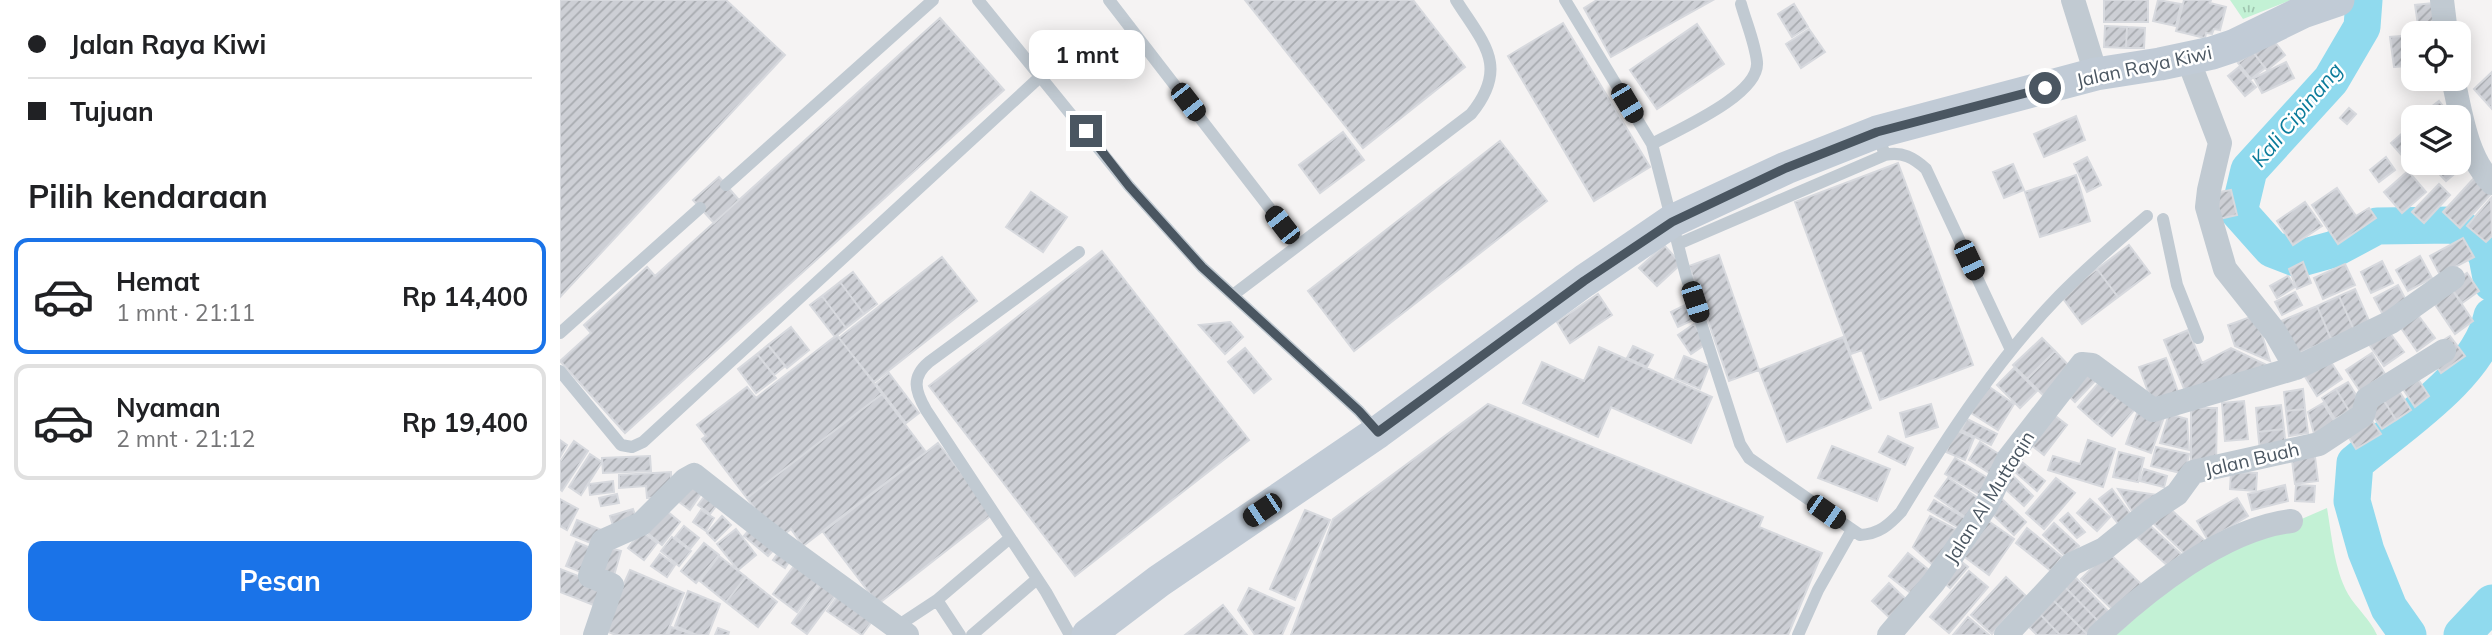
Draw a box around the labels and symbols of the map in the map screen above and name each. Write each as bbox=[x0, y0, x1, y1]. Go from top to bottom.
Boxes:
callout: 1 mnt bbox=[1028, 30, 1144, 78]
street label: Jalan Raya Kiwi bbox=[2074, 40, 2214, 92]
water label: Kali Cipinang bbox=[2245, 57, 2348, 172]
route start bbox=[2029, 72, 2061, 104]
car bbox=[1167, 79, 1210, 125]
car bbox=[1608, 80, 1647, 126]
route end bbox=[1070, 115, 1102, 147]
car bbox=[1261, 202, 1304, 248]
car bbox=[1951, 237, 1988, 283]
car bbox=[1679, 279, 1712, 325]
street label: Jalan Al Muttaqin bbox=[1939, 426, 2039, 568]
street label: Jalan Buah bbox=[2202, 436, 2302, 482]
car bbox=[1239, 490, 1286, 530]
car bbox=[1803, 491, 1850, 533]

